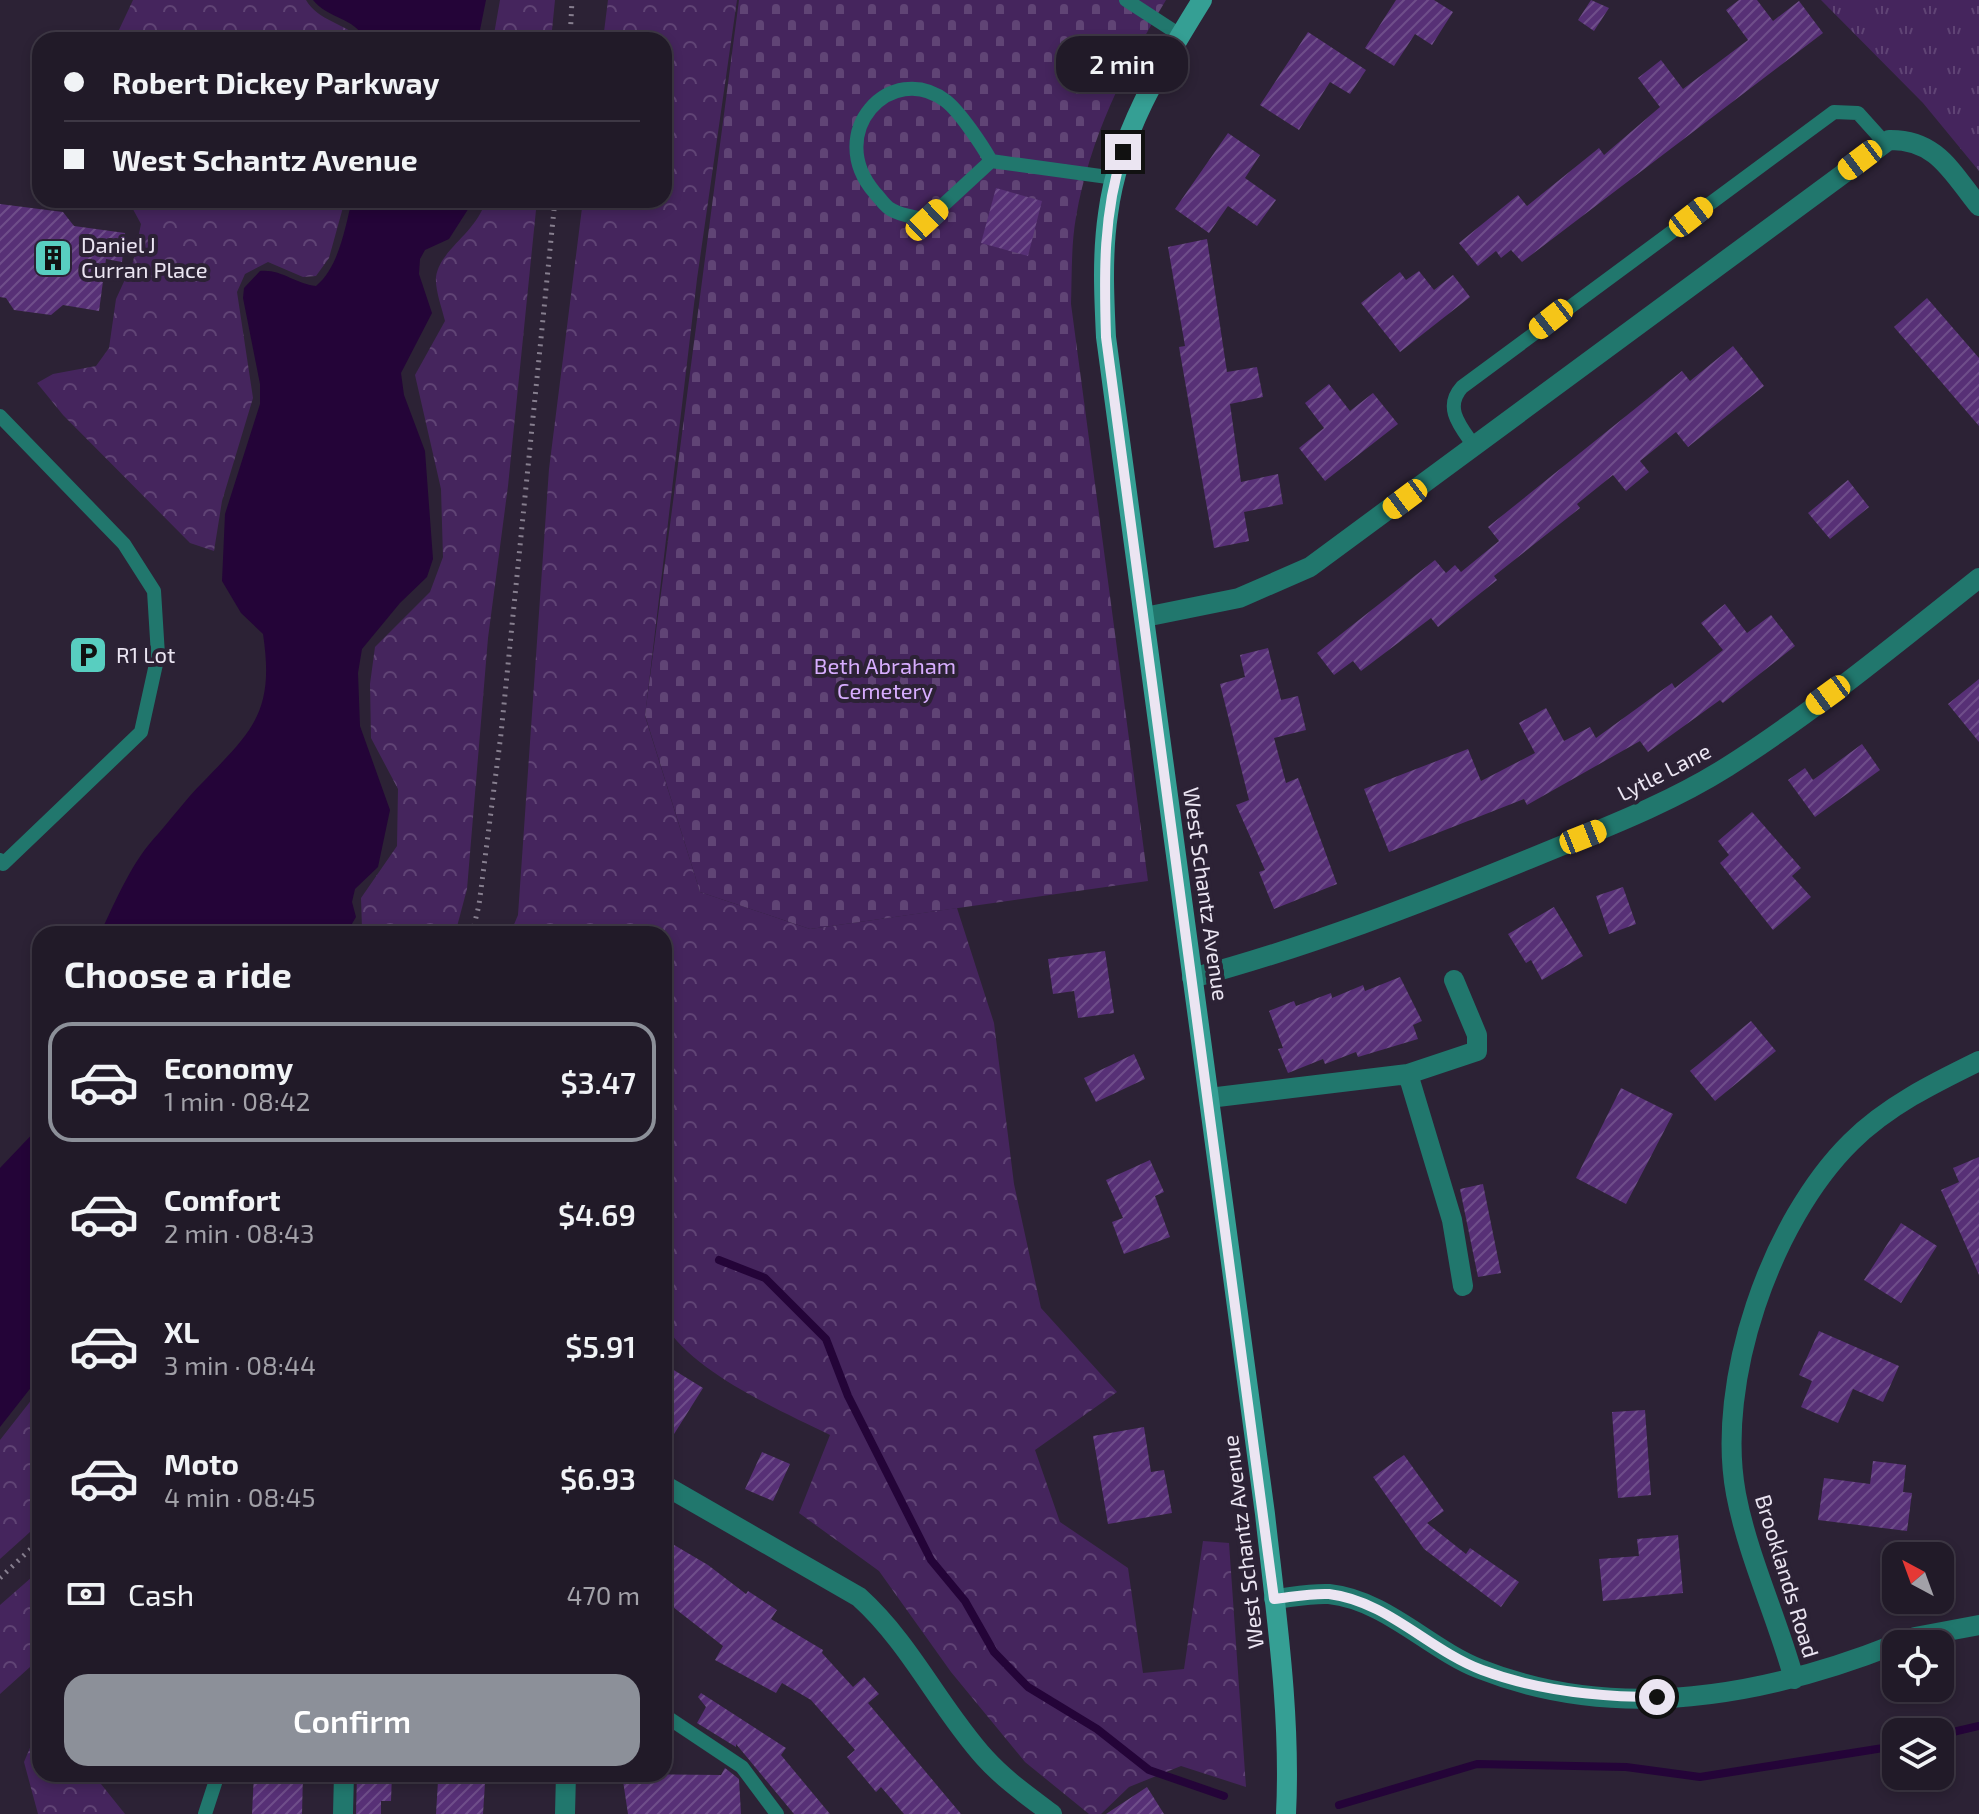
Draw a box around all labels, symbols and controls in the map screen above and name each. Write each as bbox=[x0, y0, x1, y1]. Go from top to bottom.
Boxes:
callout: 2 min bbox=[1057, 36, 1189, 92]
text: 2 min bbox=[1089, 48, 1155, 79]
text: Robert Dickey Parkway bbox=[112, 64, 440, 100]
route end bbox=[1105, 134, 1141, 170]
car bbox=[1834, 136, 1886, 184]
text: West Schantz Avenue bbox=[112, 141, 418, 177]
car bbox=[1665, 193, 1717, 241]
car bbox=[901, 195, 953, 245]
place label: Daniel J Curran Place bbox=[81, 231, 207, 282]
building icon: Daniel J Curran Place bbox=[32, 237, 74, 279]
car bbox=[1525, 295, 1577, 343]
car bbox=[1379, 475, 1431, 523]
parking icon: R1 Lot bbox=[67, 634, 109, 676]
place label: R1 Lot bbox=[116, 641, 175, 667]
park label: Beth Abraham Cemetery bbox=[814, 652, 956, 703]
car bbox=[1802, 671, 1854, 719]
street label: Lytle Lane bbox=[1613, 737, 1714, 806]
street label: West Schantz Avenue bbox=[1179, 786, 1235, 1002]
car bbox=[1556, 817, 1610, 857]
text: Choose a ride bbox=[64, 952, 292, 995]
icon: car bbox=[68, 1046, 140, 1118]
text: Economy bbox=[164, 1049, 293, 1085]
text: $3.47 bbox=[561, 1064, 636, 1100]
text: 1 min · 08:42 bbox=[164, 1085, 310, 1116]
icon: car bbox=[68, 1178, 140, 1250]
text: Comfort bbox=[164, 1181, 281, 1217]
text: $4.69 bbox=[558, 1196, 636, 1232]
text: 2 min · 08:43 bbox=[164, 1217, 315, 1248]
icon: car bbox=[68, 1310, 140, 1382]
text: XL bbox=[164, 1313, 199, 1349]
text: $5.91 bbox=[565, 1328, 636, 1364]
text: 3 min · 08:44 bbox=[164, 1349, 316, 1380]
street label: West Schantz Avenue bbox=[1216, 1434, 1268, 1650]
icon: car bbox=[68, 1442, 140, 1514]
text: Moto bbox=[164, 1445, 239, 1481]
text: $6.93 bbox=[560, 1460, 636, 1496]
text: 4 min · 08:45 bbox=[164, 1481, 315, 1512]
street label: Brooklands Road bbox=[1751, 1491, 1825, 1660]
north arrow bbox=[1882, 1542, 1954, 1614]
map controls bbox=[1882, 1542, 1954, 1790]
icon: cash bbox=[64, 1572, 108, 1616]
text: Cash bbox=[128, 1576, 194, 1612]
text: 470 m bbox=[566, 1579, 640, 1610]
button: locate bbox=[1882, 1630, 1954, 1702]
button: Confirm bbox=[64, 1674, 640, 1766]
route start bbox=[1639, 1679, 1675, 1715]
button: layers bbox=[1882, 1718, 1954, 1790]

